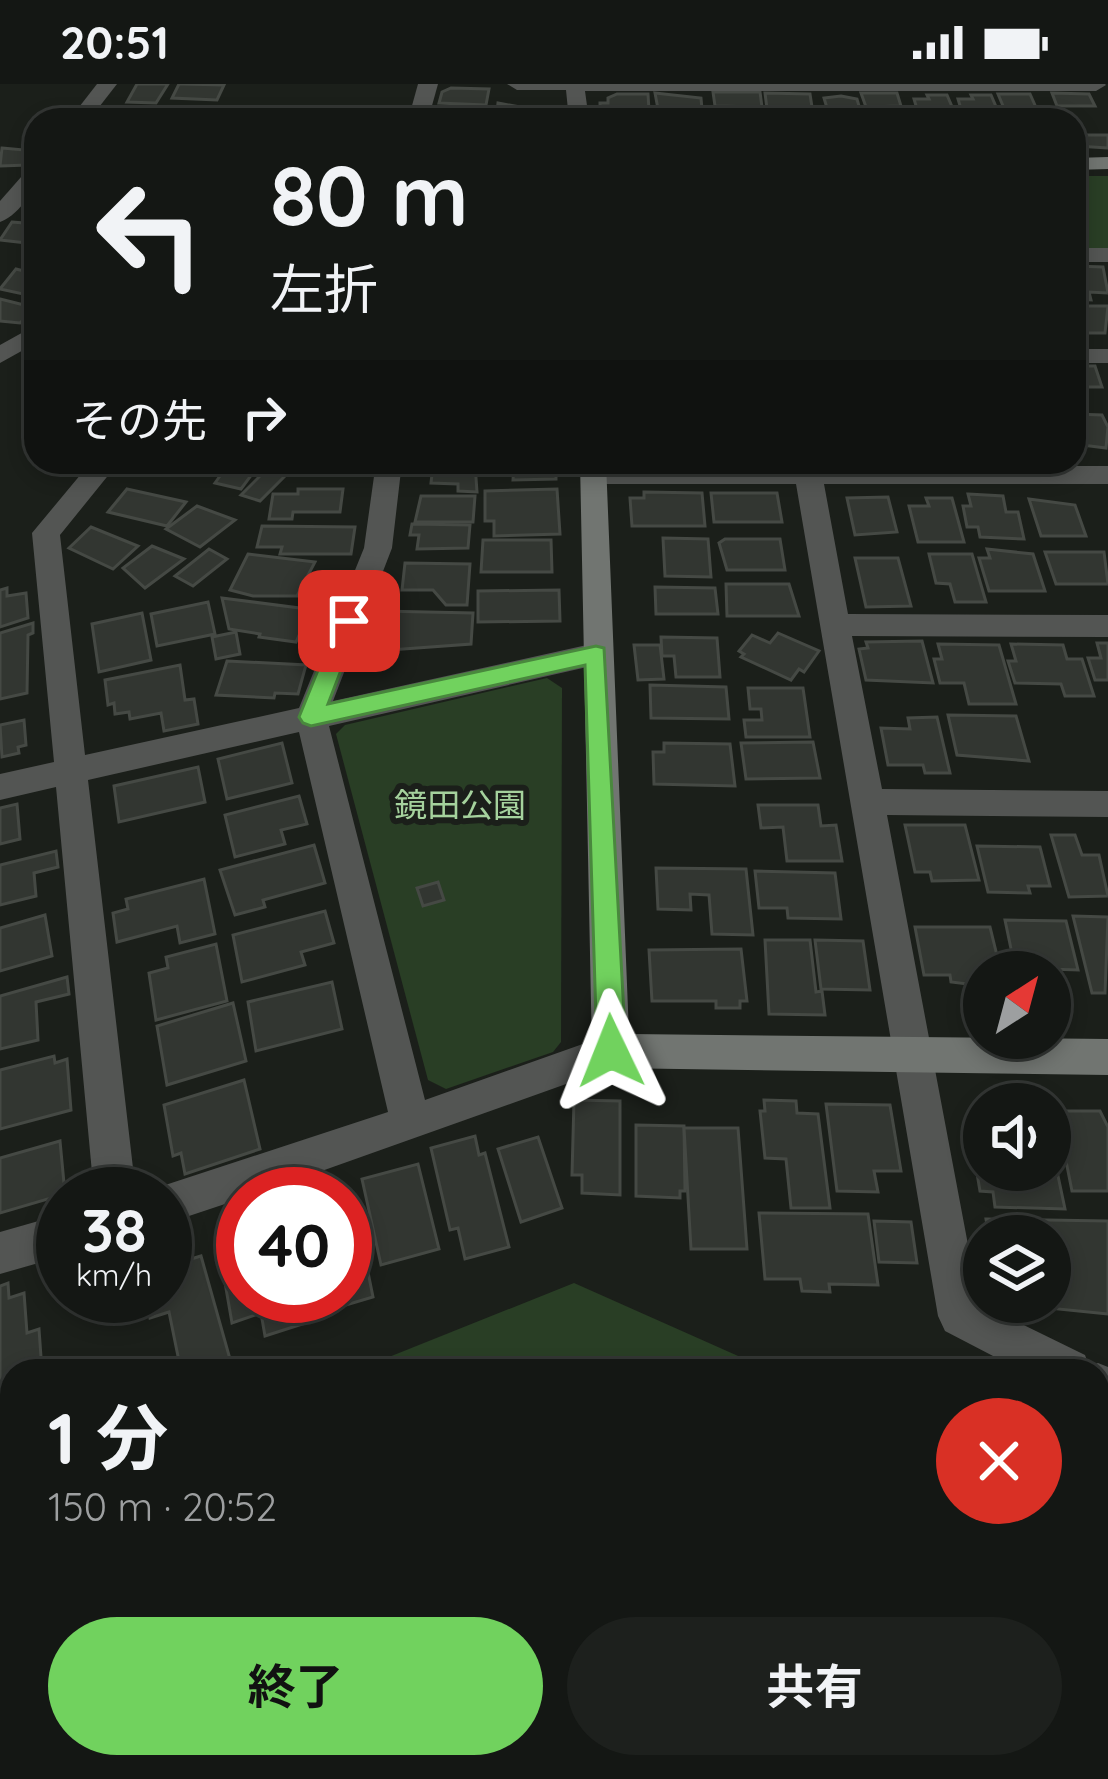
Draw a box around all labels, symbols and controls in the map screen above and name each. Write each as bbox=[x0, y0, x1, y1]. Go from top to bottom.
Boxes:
text: 20:51 bbox=[60, 14, 169, 70]
text: 80 m bbox=[270, 142, 469, 247]
icon: left bbox=[72, 156, 228, 312]
text: 左折 bbox=[270, 255, 378, 323]
icon: right bbox=[231, 384, 297, 450]
text: その先 bbox=[72, 392, 207, 448]
pin bbox=[298, 570, 400, 672]
icon: arrive bbox=[316, 588, 382, 654]
park label: 鏡田公園 bbox=[394, 784, 526, 825]
north arrow bbox=[963, 951, 1071, 1059]
map controls bbox=[963, 951, 1071, 1323]
position arrow bbox=[548, 988, 674, 1114]
button: sound bbox=[963, 1083, 1071, 1191]
speed limit sign: 40 bbox=[216, 1167, 372, 1323]
text: 38 bbox=[81, 1192, 147, 1267]
button: layers bbox=[963, 1215, 1071, 1323]
text: km/h bbox=[76, 1256, 152, 1294]
text: 1 分 bbox=[48, 1392, 168, 1482]
button: close bbox=[936, 1398, 1062, 1524]
text: 150 m · 20:52 bbox=[48, 1482, 277, 1531]
button: 終了 bbox=[48, 1617, 543, 1755]
button: 共有 bbox=[567, 1617, 1062, 1755]

